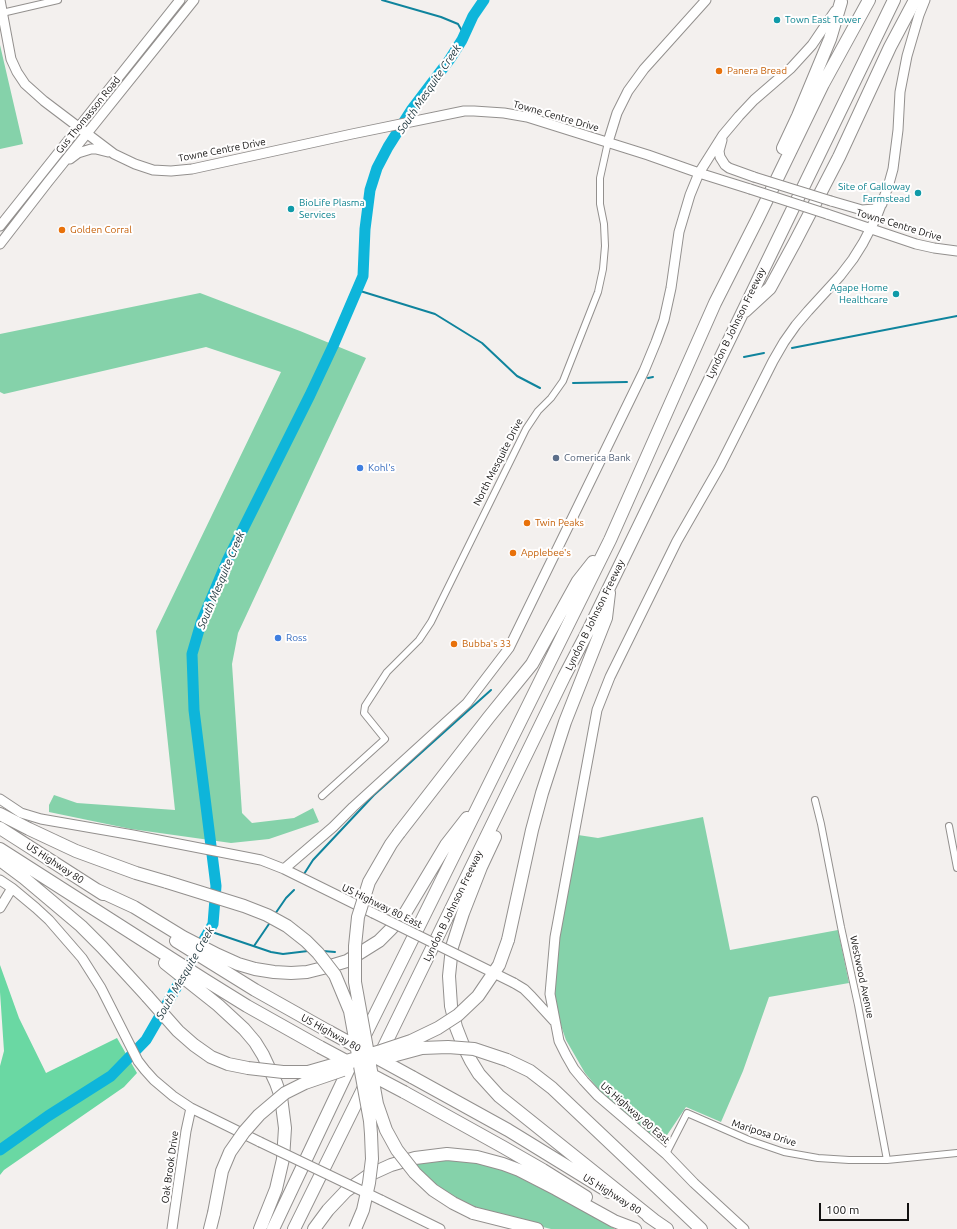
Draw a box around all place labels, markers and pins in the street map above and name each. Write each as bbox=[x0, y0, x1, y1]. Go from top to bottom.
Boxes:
place label: Town East Tower bbox=[785, 14, 861, 26]
marker: Town East Tower bbox=[772, 15, 782, 25]
place label: Panera Bread bbox=[727, 65, 787, 77]
marker: Panera Bread bbox=[714, 66, 724, 76]
place label: Site of Galloway Farmstead bbox=[838, 181, 910, 204]
marker: Site of Galloway Farmstead bbox=[913, 188, 923, 198]
place label: BioLife Plasma Services bbox=[299, 197, 365, 220]
marker: BioLife Plasma Services bbox=[286, 204, 296, 214]
place label: Golden Corral bbox=[70, 224, 132, 236]
marker: Golden Corral bbox=[57, 225, 67, 235]
place label: Agape Home Healthcare bbox=[830, 282, 888, 306]
marker: Agape Home Healthcare bbox=[891, 289, 901, 299]
place label: Comerica Bank bbox=[564, 452, 631, 464]
marker: Comerica Bank bbox=[551, 453, 561, 463]
place label: Kohl's bbox=[368, 462, 395, 474]
marker: Kohl's bbox=[355, 463, 365, 473]
place label: Twin Peaks bbox=[535, 517, 584, 529]
marker: Twin Peaks bbox=[522, 518, 532, 528]
place label: Applebee's bbox=[521, 547, 571, 559]
marker: Applebee's bbox=[508, 548, 518, 558]
place label: Ross bbox=[286, 632, 307, 644]
marker: Ross bbox=[273, 633, 283, 643]
place label: Bubba's 33 bbox=[462, 638, 511, 650]
marker: Bubba's 33 bbox=[449, 639, 459, 649]

